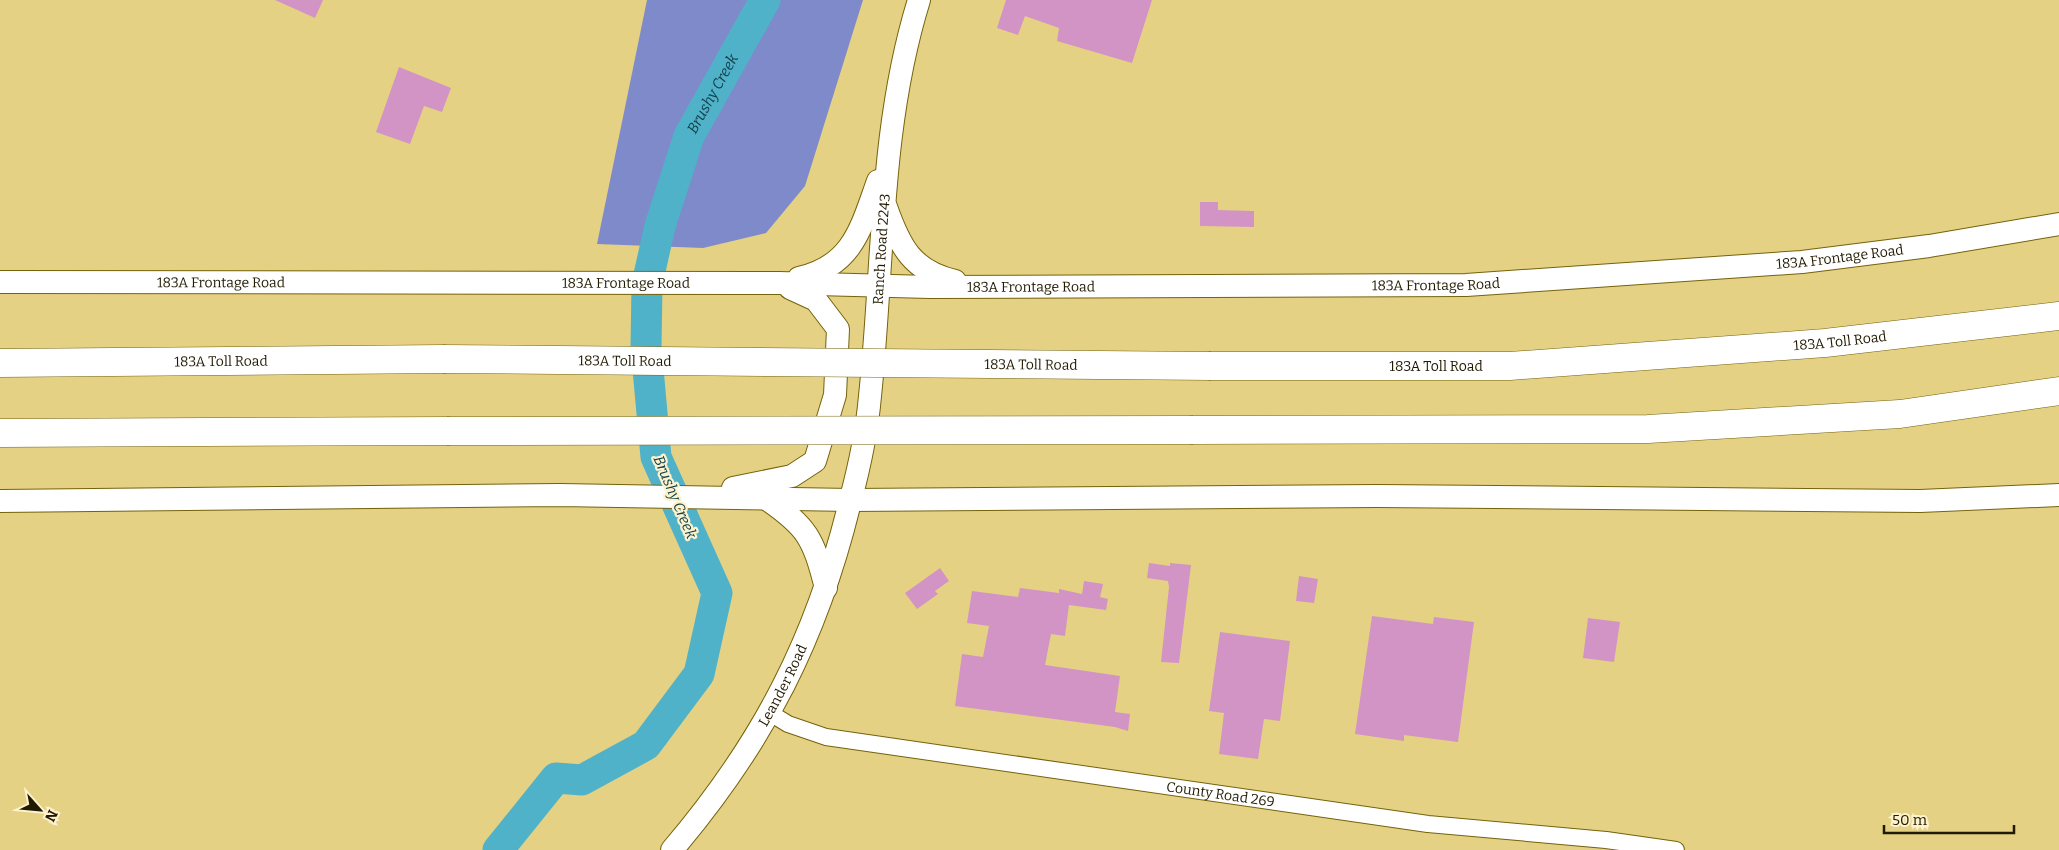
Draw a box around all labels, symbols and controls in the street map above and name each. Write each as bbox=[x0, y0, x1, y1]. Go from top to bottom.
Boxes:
water label: Brushy Creek bbox=[683, 50, 742, 137]
street label: Ranch Road 2243 bbox=[869, 193, 894, 305]
street label: 183A Frontage Road bbox=[1776, 241, 1905, 273]
street label: 183A Frontage Road bbox=[157, 274, 285, 291]
street label: 183A Frontage Road bbox=[562, 275, 690, 292]
street label: 183A Frontage Road bbox=[1372, 275, 1501, 294]
street label: 183A Frontage Road bbox=[967, 278, 1095, 296]
street label: 183A Toll Road bbox=[1793, 328, 1888, 354]
street label: 183A Toll Road bbox=[578, 352, 672, 370]
street label: 183A Toll Road bbox=[174, 353, 268, 370]
street label: 183A Toll Road bbox=[984, 356, 1078, 374]
street label: 183A Toll Road bbox=[1389, 358, 1483, 375]
water label: Brushy Creek bbox=[649, 453, 701, 542]
street label: Leander Road bbox=[755, 642, 811, 730]
street label: County Road 269 bbox=[1165, 778, 1276, 811]
north arrow bbox=[15, 785, 65, 835]
scale bar bbox=[1884, 802, 2014, 834]
text: N bbox=[41, 807, 61, 825]
text: 50 m bbox=[1892, 811, 1928, 829]

